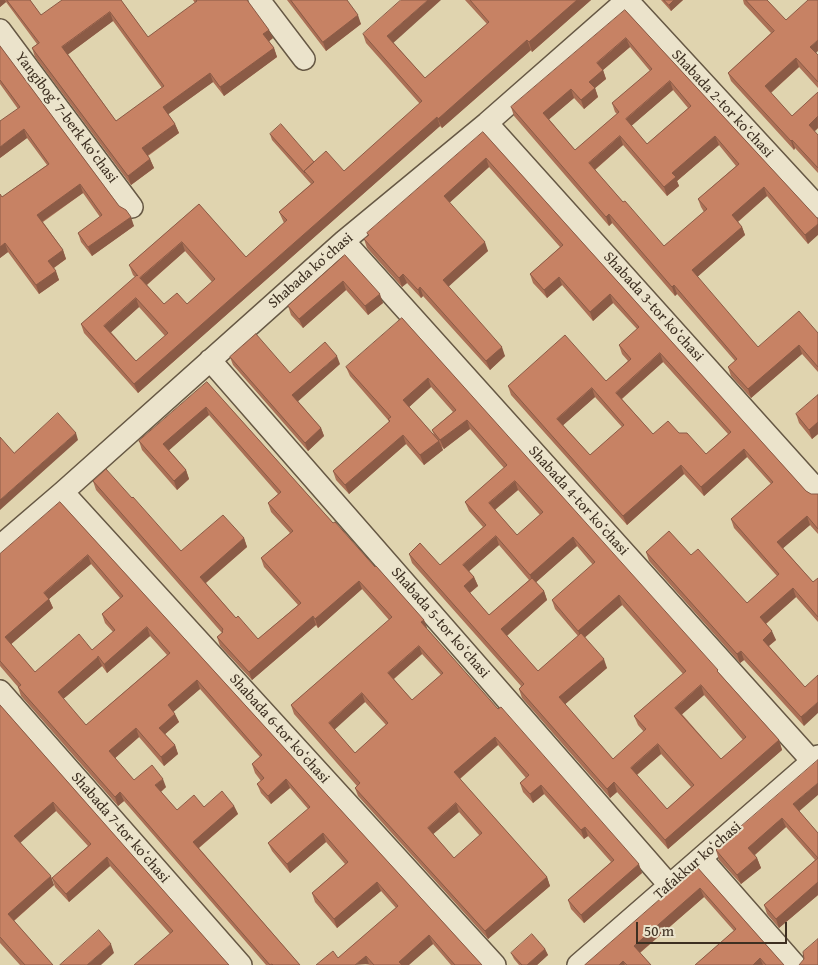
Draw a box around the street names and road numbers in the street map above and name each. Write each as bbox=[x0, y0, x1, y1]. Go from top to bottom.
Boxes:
street label: Shabada 2-tor koʻchasi bbox=[667, 46, 777, 162]
street label: Yangibogʻ 7-berk koʻchasi bbox=[11, 49, 121, 187]
street label: Shabada koʻchasi bbox=[265, 229, 357, 313]
street label: Shabada 3-tor koʻchasi bbox=[599, 248, 707, 366]
street label: Shabada 4-tor koʻchasi bbox=[524, 442, 632, 560]
street label: Shabada 5-tor koʻchasi bbox=[387, 564, 493, 682]
street label: Shabada 6-tor koʻchasi bbox=[225, 670, 333, 788]
street label: Shabada 7-tor koʻchasi bbox=[67, 769, 173, 887]
street label: Tafakkur koʻchasi bbox=[651, 818, 745, 904]

